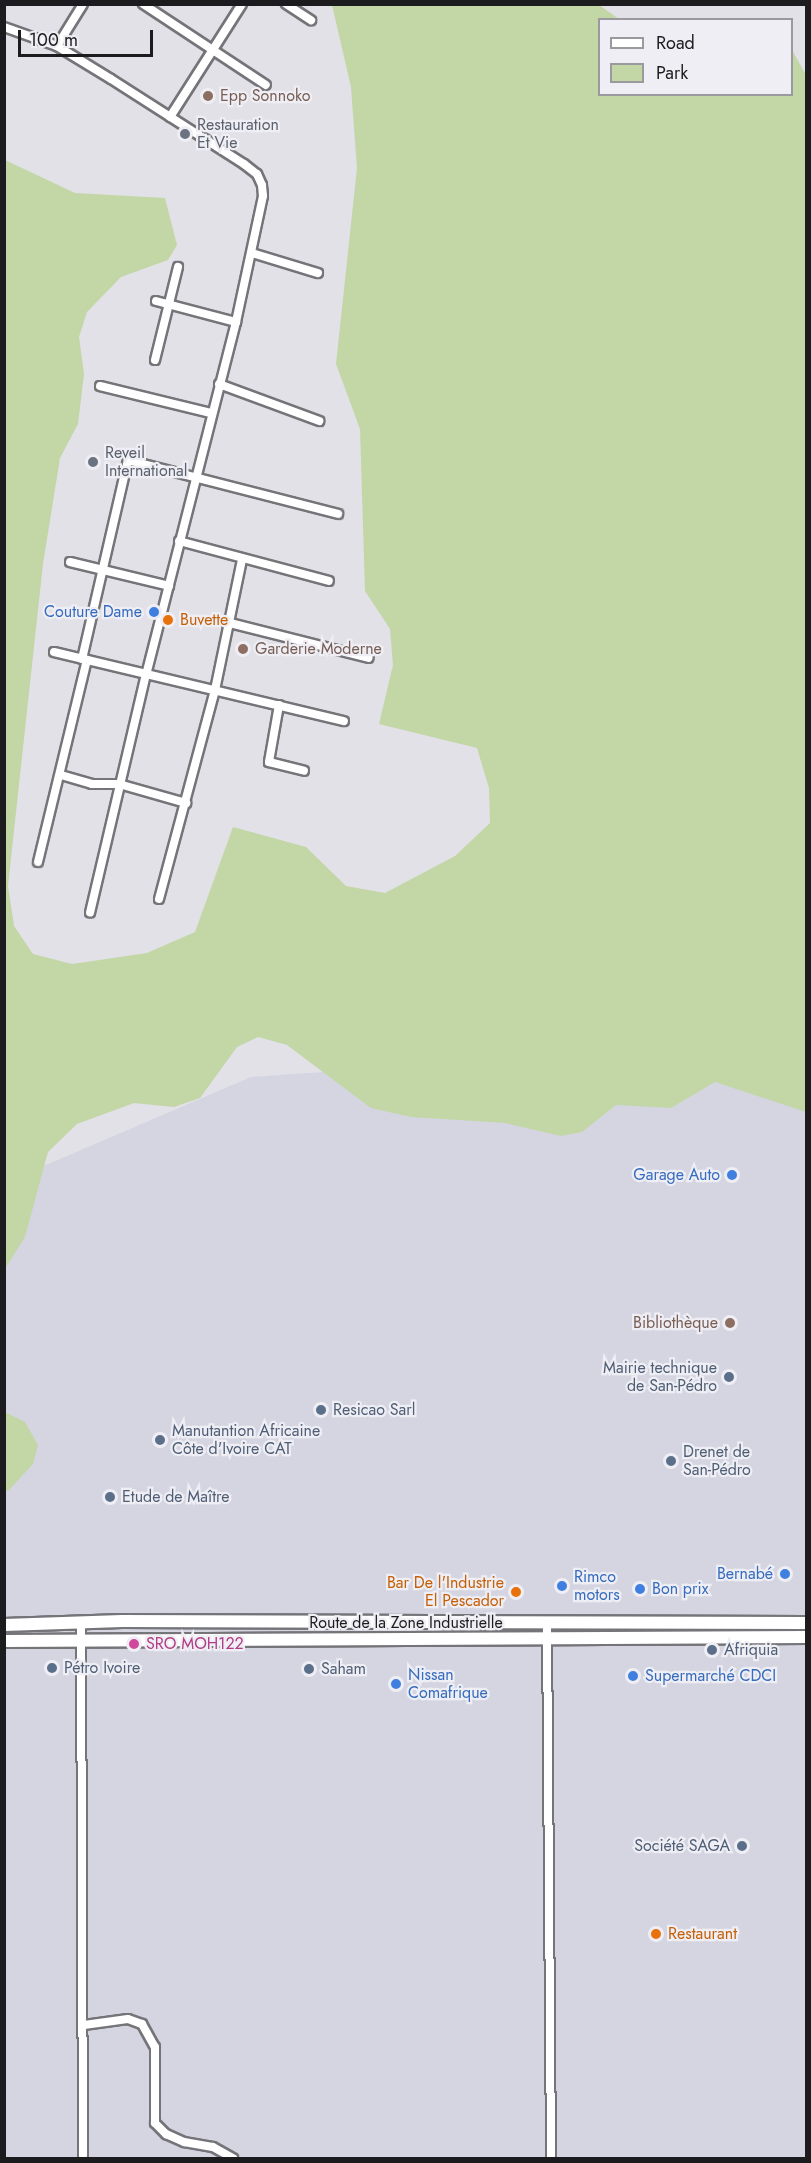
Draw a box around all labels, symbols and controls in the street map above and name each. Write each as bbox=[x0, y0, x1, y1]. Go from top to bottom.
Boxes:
scale bar bbox=[21, 18, 156, 56]
legend bbox=[598, 18, 793, 96]
text: 100 m bbox=[29, 27, 78, 53]
text: Road bbox=[656, 30, 695, 56]
text: Park bbox=[656, 60, 688, 86]
place label: Epp Sonnoko bbox=[220, 86, 310, 106]
marker: Epp Sonnoko bbox=[201, 89, 215, 103]
place label: Restauration Et Vie bbox=[197, 115, 279, 153]
marker: Restauration Et Vie bbox=[178, 127, 192, 141]
place label: Reveil International bbox=[105, 443, 187, 481]
marker: Reveil International bbox=[86, 455, 100, 469]
place label: Couture Dame bbox=[44, 602, 142, 622]
marker: Couture Dame bbox=[147, 605, 161, 619]
place label: Buvette bbox=[180, 610, 228, 630]
marker: Buvette bbox=[161, 613, 175, 627]
place label: Garderie Moderne bbox=[255, 639, 382, 659]
marker: Garderie Moderne bbox=[236, 642, 250, 656]
place label: Garage Auto bbox=[633, 1165, 720, 1185]
marker: Garage Auto bbox=[725, 1168, 739, 1182]
place label: Bibliothèque bbox=[633, 1313, 718, 1333]
marker: Bibliothèque bbox=[723, 1316, 737, 1330]
place label: Mairie technique de San-Pédro bbox=[603, 1358, 717, 1396]
marker: Mairie technique de San-Pédro bbox=[722, 1370, 736, 1384]
place label: Resicao Sarl bbox=[333, 1400, 415, 1420]
marker: Resicao Sarl bbox=[314, 1403, 328, 1417]
place label: Manutantion Africaine Côte d'Ivoire CAT bbox=[172, 1421, 320, 1459]
marker: Manutantion Africaine Côte d'Ivoire CAT bbox=[153, 1433, 167, 1447]
place label: Drenet de San-Pédro bbox=[683, 1442, 751, 1480]
marker: Drenet de San-Pédro bbox=[664, 1454, 678, 1468]
place label: Etude de Maître bbox=[122, 1487, 230, 1507]
marker: Etude de Maître bbox=[103, 1490, 117, 1504]
place label: Bernabé bbox=[717, 1564, 773, 1584]
place label: Rimco motors bbox=[574, 1567, 620, 1605]
marker: Bernabé bbox=[778, 1567, 792, 1581]
place label: Bar De l'Industrie El Pescador bbox=[387, 1573, 504, 1611]
marker: Rimco motors bbox=[555, 1579, 569, 1593]
place label: Bon prix bbox=[652, 1579, 708, 1599]
marker: Bon prix bbox=[633, 1582, 647, 1596]
marker: Bar De l'Industrie El Pescador bbox=[509, 1585, 523, 1599]
street label: Route de la Zone Industrielle bbox=[309, 1613, 503, 1633]
place label: SRO MOH122 bbox=[146, 1634, 244, 1654]
marker: SRO MOH122 bbox=[127, 1637, 141, 1651]
place label: Afriquia bbox=[724, 1640, 778, 1660]
marker: Afriquia bbox=[705, 1643, 719, 1657]
place label: Pétro Ivoire bbox=[64, 1658, 140, 1678]
place label: Saham bbox=[321, 1659, 366, 1679]
marker: Pétro Ivoire bbox=[45, 1661, 59, 1675]
marker: Saham bbox=[302, 1662, 316, 1676]
place label: Nissan Comafrique bbox=[408, 1665, 488, 1703]
place label: Supermarché CDCI bbox=[645, 1666, 776, 1686]
marker: Supermarché CDCI bbox=[626, 1669, 640, 1683]
marker: Nissan Comafrique bbox=[389, 1677, 403, 1691]
place label: Société SAGA bbox=[634, 1836, 730, 1856]
marker: Société SAGA bbox=[735, 1839, 749, 1853]
place label: Restaurant bbox=[668, 1924, 737, 1944]
marker: Restaurant bbox=[649, 1927, 663, 1941]

